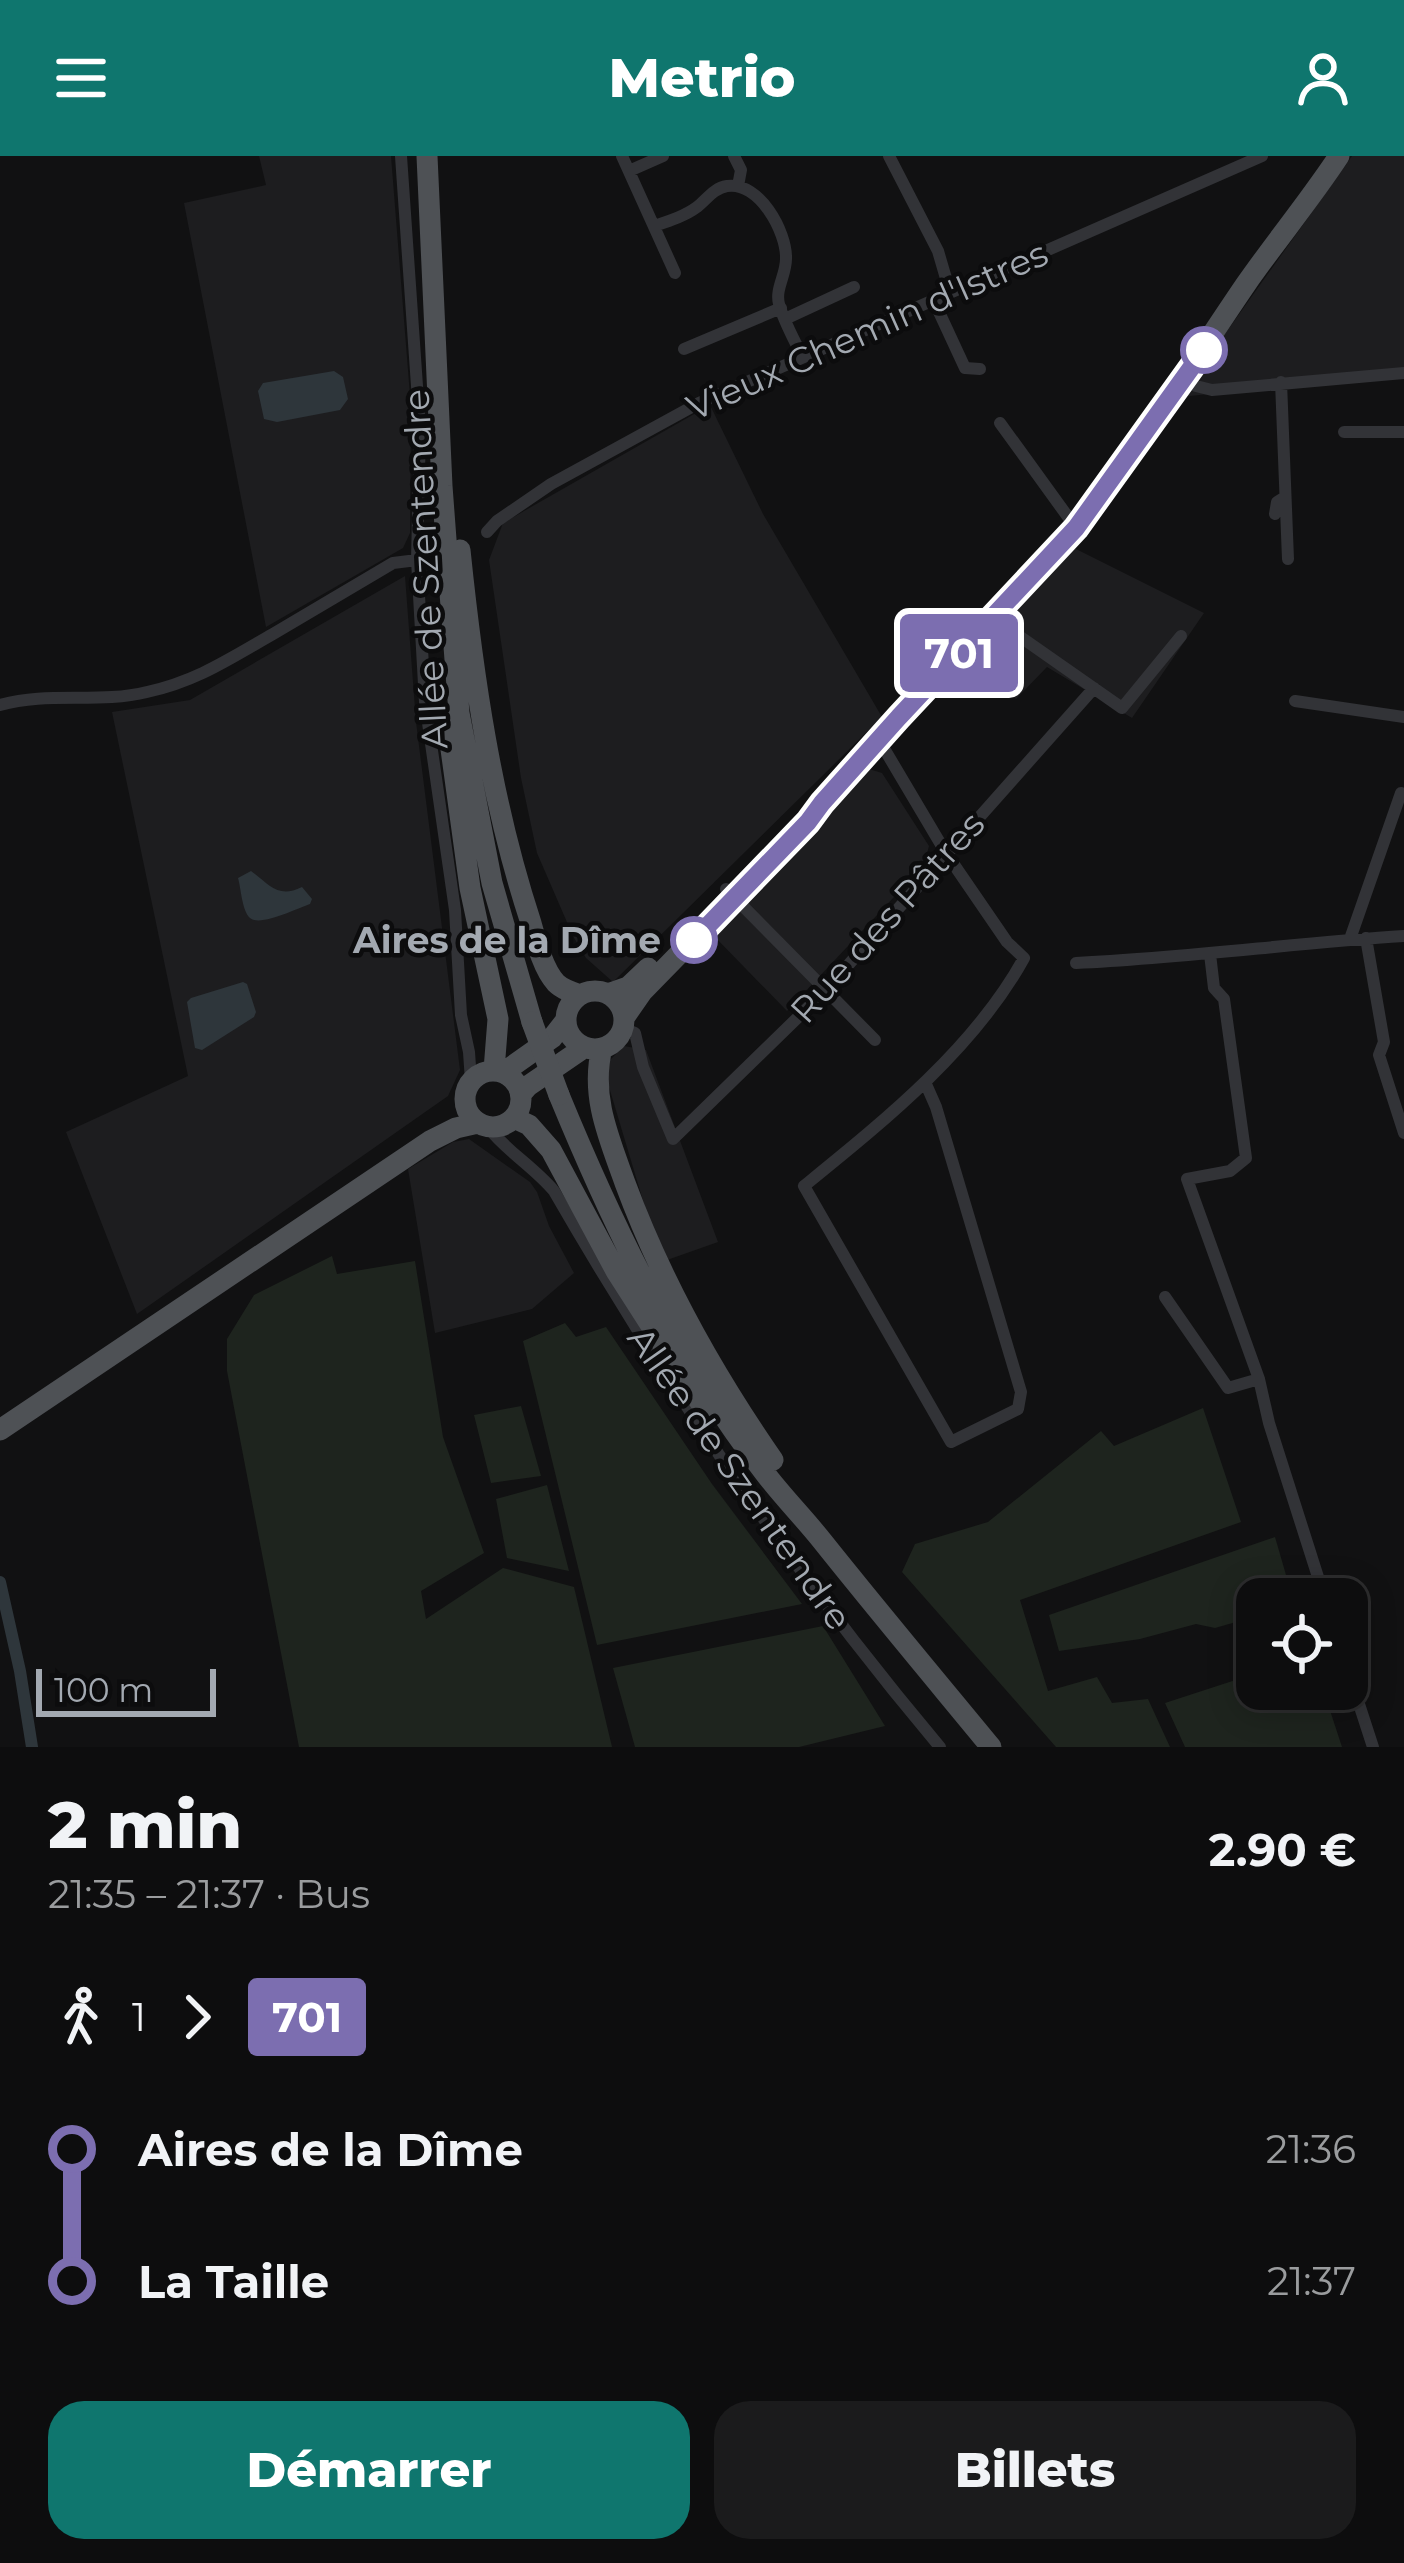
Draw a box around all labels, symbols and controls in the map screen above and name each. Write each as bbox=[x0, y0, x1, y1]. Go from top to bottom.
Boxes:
icon: menu bbox=[48, 45, 114, 111]
text: Metrio bbox=[608, 45, 796, 111]
icon: person bbox=[1290, 45, 1356, 111]
street label: Vieux Chemin d'Istres bbox=[680, 231, 1054, 429]
unlabelled marker bbox=[1182, 328, 1226, 372]
street label: Allée de Szentendre bbox=[394, 388, 456, 750]
line badge: 701 bbox=[890, 614, 1028, 692]
text: 701 bbox=[924, 627, 994, 679]
street label: Rue des Pâtres bbox=[781, 802, 993, 1032]
place label: Aires de la Dîme bbox=[352, 918, 661, 962]
marker: Aires de la Dîme bbox=[672, 918, 716, 962]
street label: Allée de Szentendre bbox=[619, 1318, 861, 1638]
map controls bbox=[1236, 1578, 1368, 1710]
button: locate bbox=[1236, 1578, 1368, 1710]
scale bar bbox=[36, 1663, 216, 1716]
text: 100 m bbox=[54, 1670, 153, 1710]
text: 2 min bbox=[48, 1784, 242, 1865]
text: 2.90 € bbox=[1209, 1822, 1356, 1877]
text: 21:35 – 21:37 · Bus bbox=[48, 1870, 370, 1918]
icon: walk bbox=[48, 1984, 114, 2050]
icon: forward bbox=[164, 1984, 230, 2050]
text: 701 bbox=[272, 1991, 342, 2043]
text: 1 bbox=[132, 1993, 146, 2041]
text: Aires de la Dîme bbox=[138, 2122, 523, 2177]
text: 21:36 bbox=[1266, 2125, 1356, 2173]
text: La Taille bbox=[138, 2254, 329, 2309]
text: 21:37 bbox=[1267, 2257, 1356, 2305]
button: Démarrer bbox=[48, 2401, 690, 2539]
button: Billets bbox=[714, 2401, 1356, 2539]

